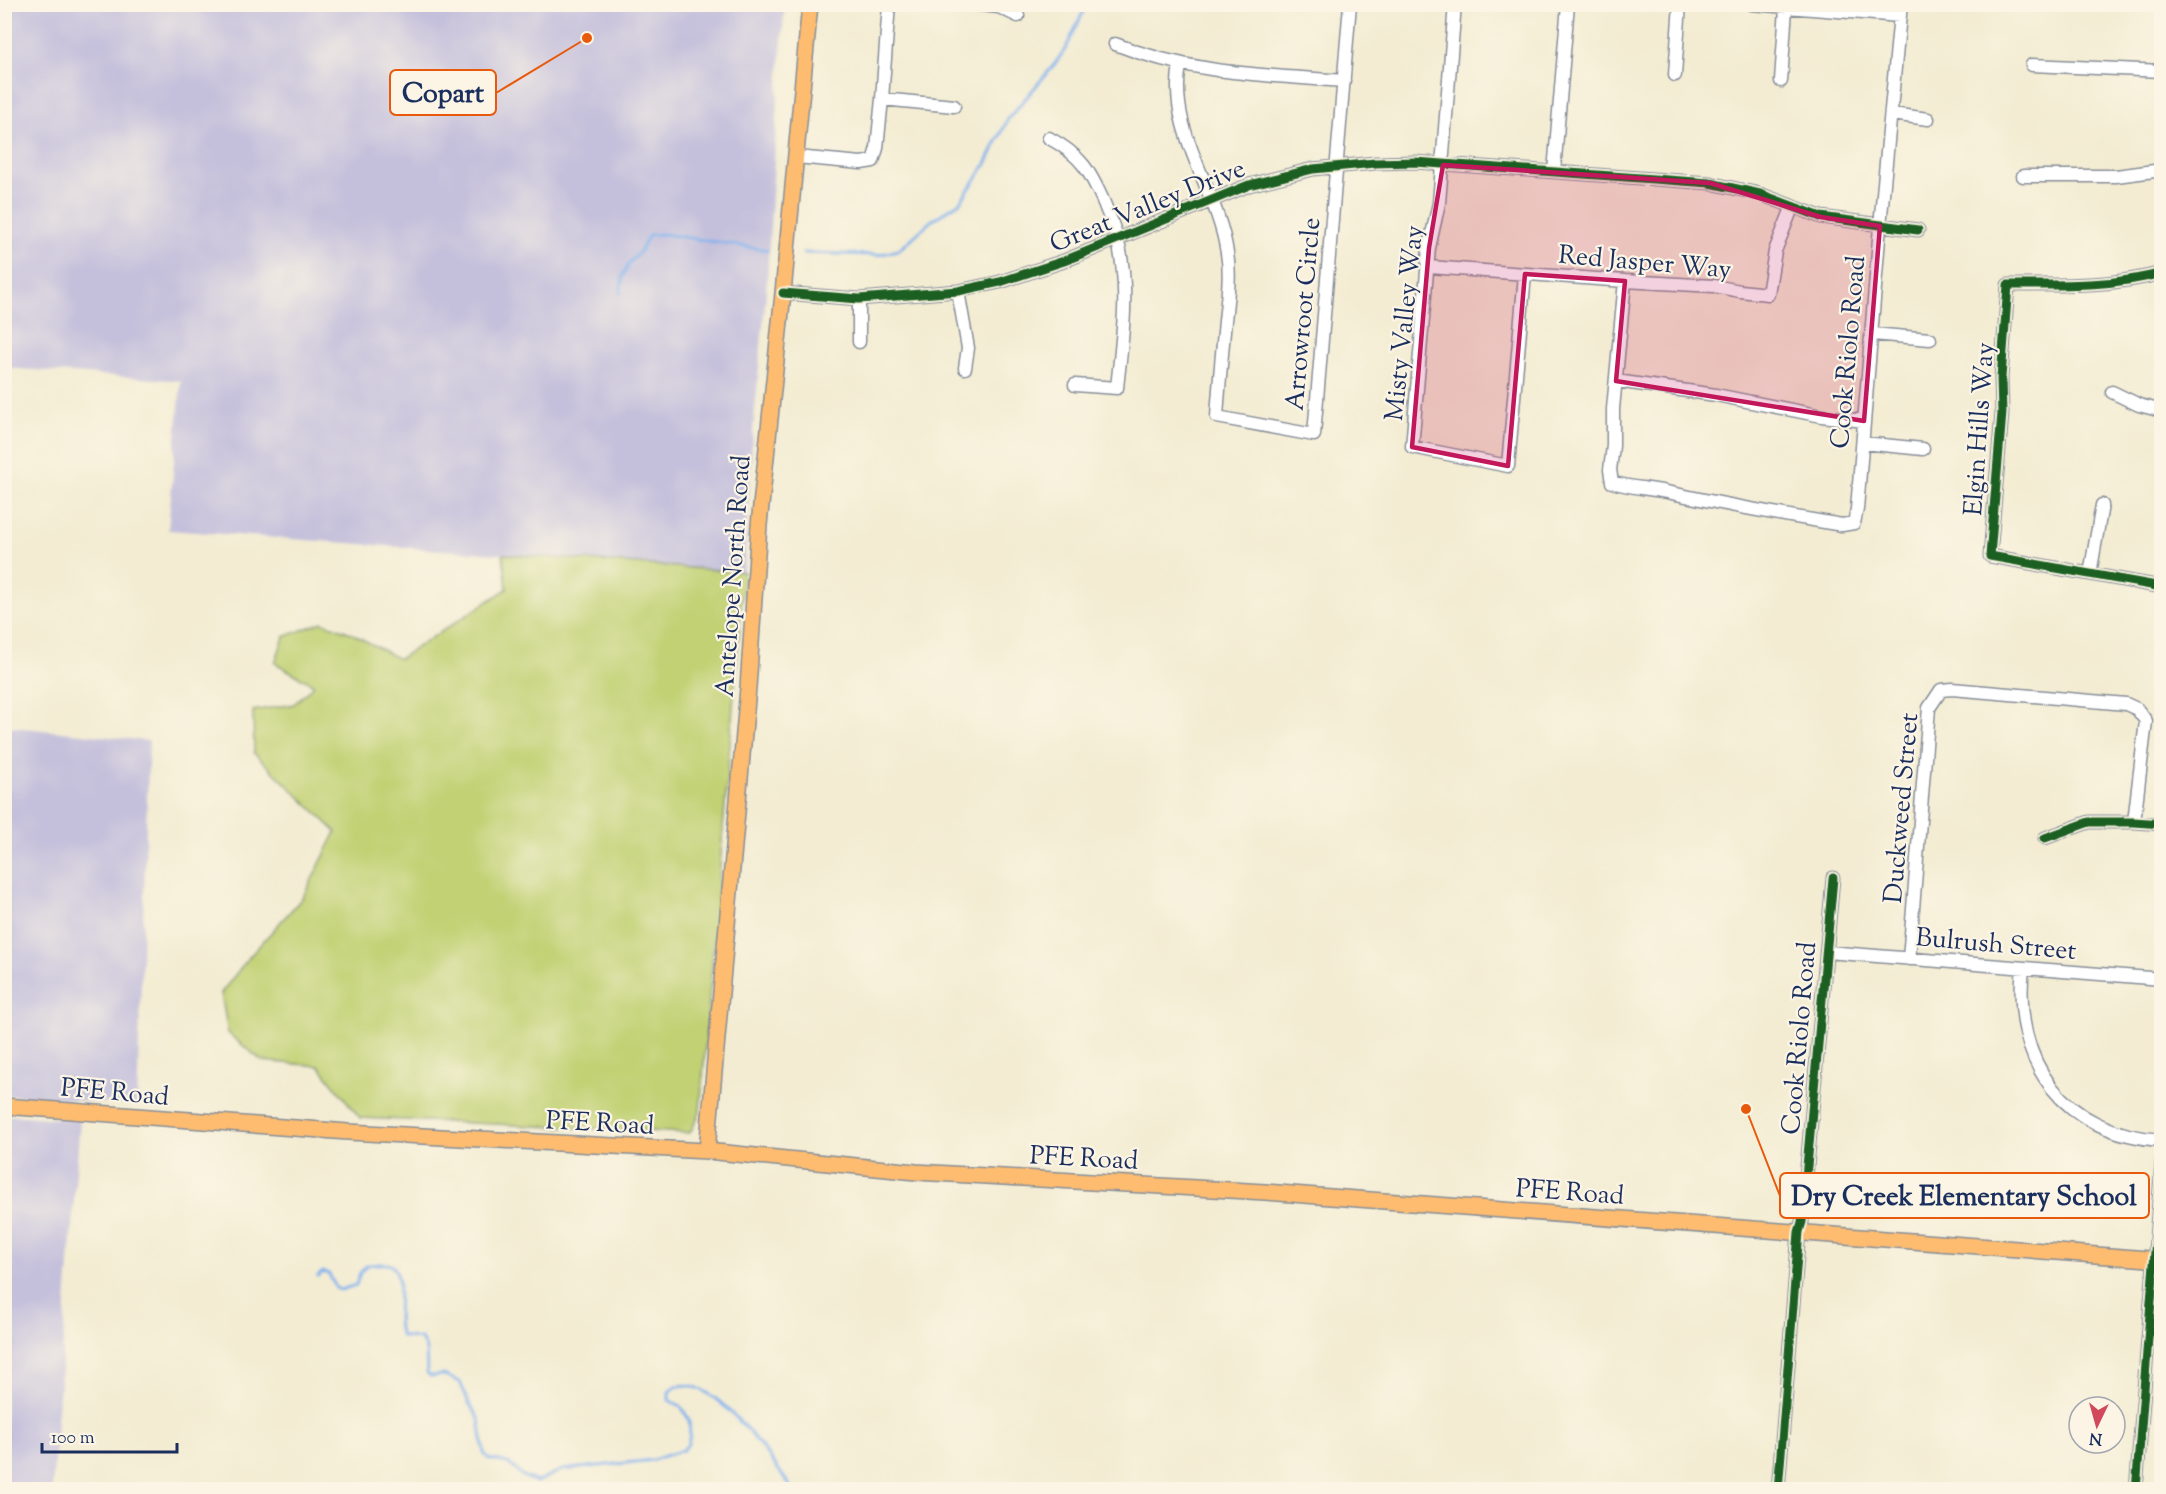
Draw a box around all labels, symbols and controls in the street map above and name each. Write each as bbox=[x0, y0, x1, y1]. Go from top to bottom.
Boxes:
callout: Copart bbox=[390, 70, 496, 115]
text: Copart bbox=[402, 76, 485, 115]
street label: Great Valley Drive bbox=[1045, 151, 1251, 263]
street label: Arrowroot Circle bbox=[1278, 216, 1331, 412]
street label: Misty Valley Way bbox=[1377, 223, 1434, 423]
street label: Red Jasper Way bbox=[1557, 237, 1733, 289]
street label: Cook Riolo Road bbox=[1823, 254, 1876, 450]
street label: Elgin Hills Way bbox=[1956, 341, 2005, 517]
street label: Antelope North Road bbox=[708, 454, 761, 698]
street label: Duckweed Street bbox=[1876, 711, 1929, 905]
street label: Bulrush Street bbox=[1914, 920, 2078, 971]
street label: Cook Riolo Road bbox=[1774, 940, 1827, 1136]
street label: PFE Road bbox=[59, 1070, 171, 1117]
street label: PFE Road bbox=[545, 1103, 655, 1146]
street label: PFE Road bbox=[1029, 1138, 1139, 1181]
street label: PFE Road bbox=[1514, 1171, 1626, 1216]
callout: Dry Creek Elementary School bbox=[1780, 1173, 2149, 1218]
text: Dry Creek Elementary School bbox=[1791, 1179, 2137, 1218]
north arrow bbox=[2067, 1395, 2127, 1455]
scale bar bbox=[42, 1416, 177, 1454]
text: N bbox=[2088, 1425, 2103, 1449]
text: 100 m bbox=[51, 1426, 95, 1452]

